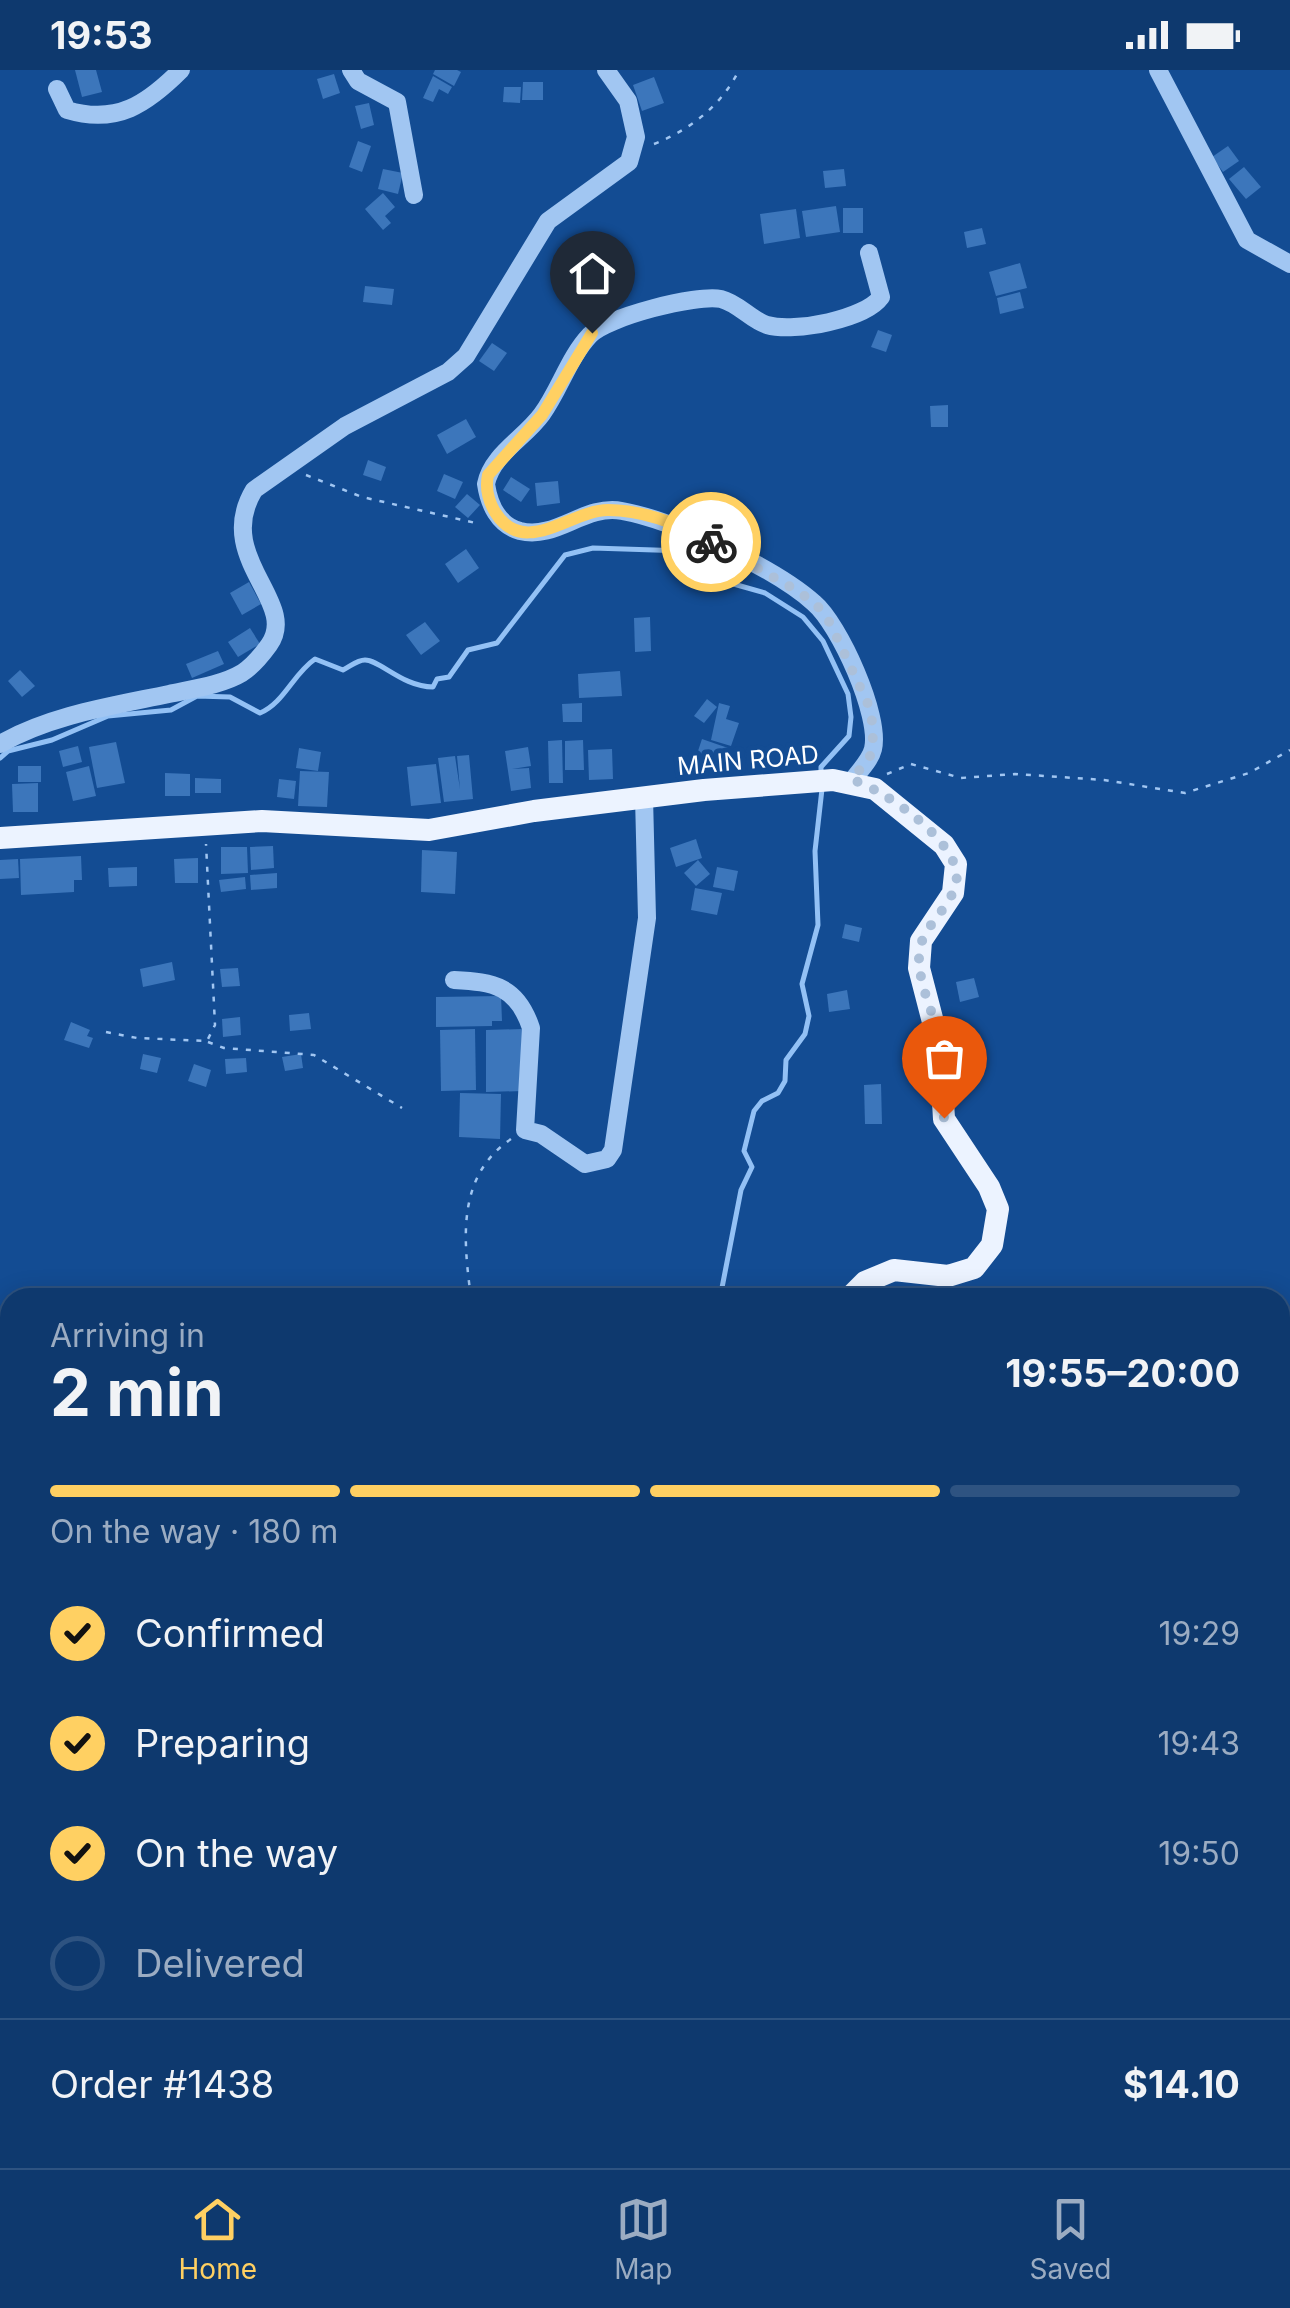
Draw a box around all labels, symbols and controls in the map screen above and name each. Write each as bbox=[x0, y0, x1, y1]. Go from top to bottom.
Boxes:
text: 19:53 bbox=[50, 12, 153, 58]
pin bbox=[550, 231, 635, 334]
icon: home bbox=[565, 246, 620, 301]
courier bbox=[661, 492, 761, 592]
icon: bike bbox=[684, 515, 739, 570]
street label: MAIN ROAD bbox=[676, 739, 820, 781]
pin bbox=[902, 1016, 987, 1119]
icon: bag bbox=[917, 1031, 972, 1086]
text: Arriving in bbox=[50, 1316, 205, 1355]
text: 19:55–20:00 bbox=[1005, 1350, 1240, 1396]
text: 2 min bbox=[50, 1353, 224, 1432]
text: On the way · 180 m bbox=[50, 1512, 338, 1551]
icon: check bbox=[50, 1606, 105, 1661]
text: Confirmed bbox=[135, 1610, 325, 1656]
text: 19:29 bbox=[1159, 1614, 1240, 1653]
icon: check bbox=[50, 1716, 105, 1771]
text: Preparing bbox=[135, 1720, 310, 1766]
text: 19:43 bbox=[1157, 1724, 1240, 1763]
icon: check bbox=[50, 1826, 105, 1881]
text: On the way bbox=[135, 1830, 338, 1876]
text: 19:50 bbox=[1158, 1834, 1240, 1873]
text: Delivered bbox=[135, 1940, 305, 1986]
text: Order #1438 bbox=[50, 2061, 274, 2107]
text: $14.10 bbox=[1123, 2061, 1240, 2107]
tab: Home bbox=[179, 2192, 257, 2286]
tab: Map bbox=[614, 2192, 672, 2286]
tab: Saved bbox=[1029, 2192, 1111, 2286]

